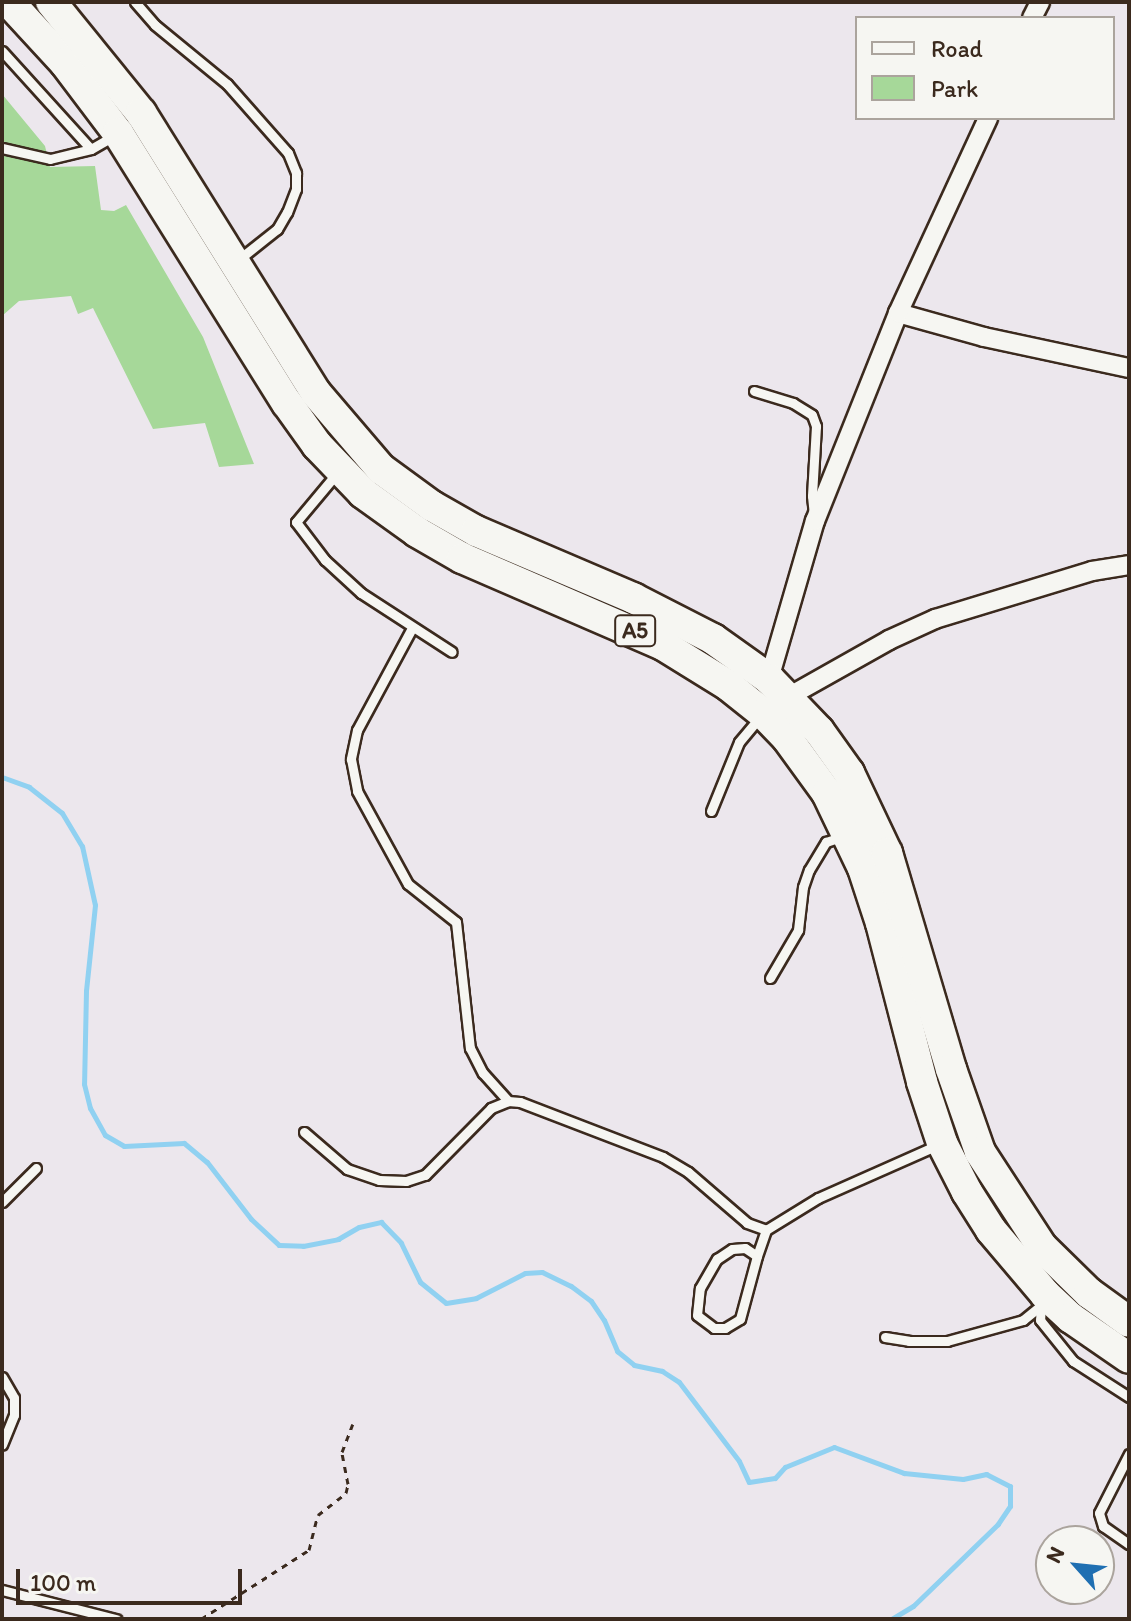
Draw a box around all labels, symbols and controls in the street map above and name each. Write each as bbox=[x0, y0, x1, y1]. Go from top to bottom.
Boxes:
legend bbox=[855, 16, 1115, 120]
text: Road bbox=[931, 34, 983, 63]
text: Park bbox=[931, 74, 978, 103]
road number: A5 bbox=[613, 613, 657, 649]
north arrow bbox=[1035, 1525, 1115, 1605]
text: N bbox=[1040, 1542, 1070, 1568]
scale bar bbox=[20, 1553, 246, 1603]
text: 100 m bbox=[30, 1568, 96, 1597]

